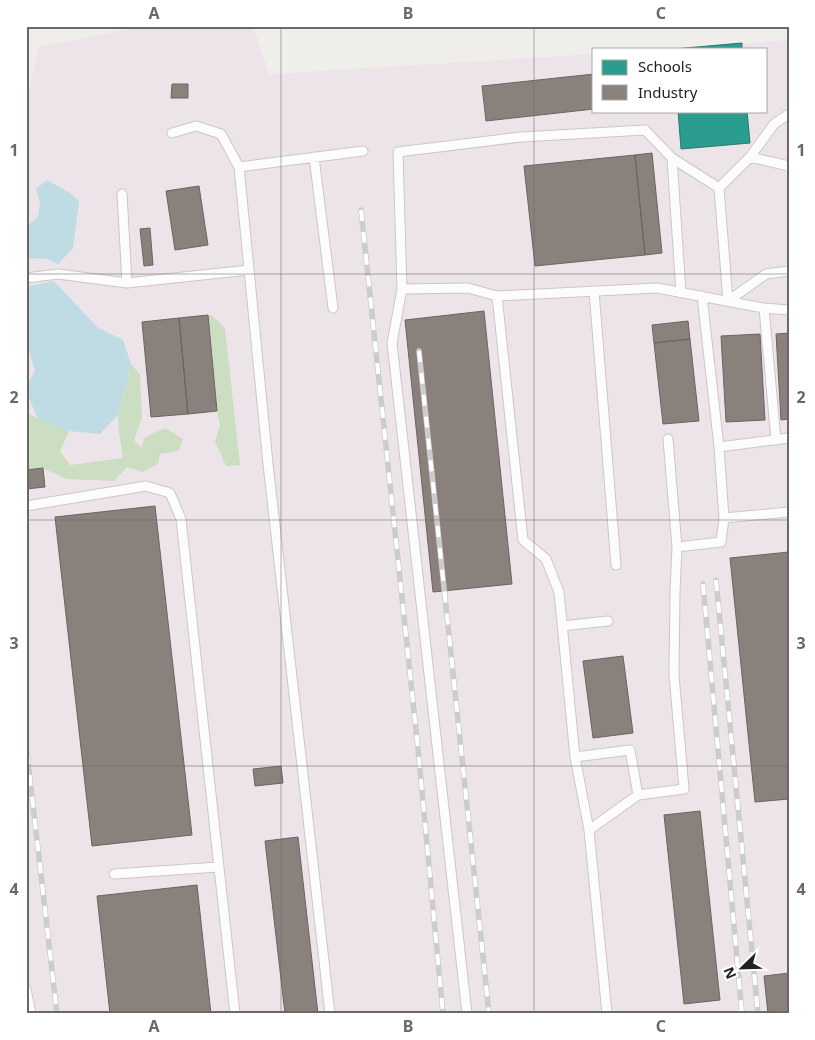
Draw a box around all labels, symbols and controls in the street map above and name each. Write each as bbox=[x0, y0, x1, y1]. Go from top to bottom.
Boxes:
text: A bbox=[148, 2, 160, 24]
text: B bbox=[403, 2, 413, 24]
text: C bbox=[656, 2, 666, 24]
legend bbox=[592, 48, 768, 112]
text: Schools bbox=[638, 56, 692, 76]
text: Industry bbox=[638, 82, 698, 102]
text: 1 bbox=[9, 139, 19, 161]
text: 1 bbox=[796, 139, 806, 161]
text: 2 bbox=[9, 386, 19, 408]
text: 2 bbox=[796, 386, 806, 408]
text: 3 bbox=[9, 632, 19, 654]
text: 3 bbox=[796, 632, 806, 654]
text: 4 bbox=[9, 878, 19, 900]
text: 4 bbox=[796, 878, 806, 900]
north arrow bbox=[718, 942, 768, 992]
text: N bbox=[719, 964, 741, 982]
text: A bbox=[148, 1015, 160, 1037]
text: B bbox=[403, 1015, 413, 1037]
text: C bbox=[656, 1015, 666, 1037]

